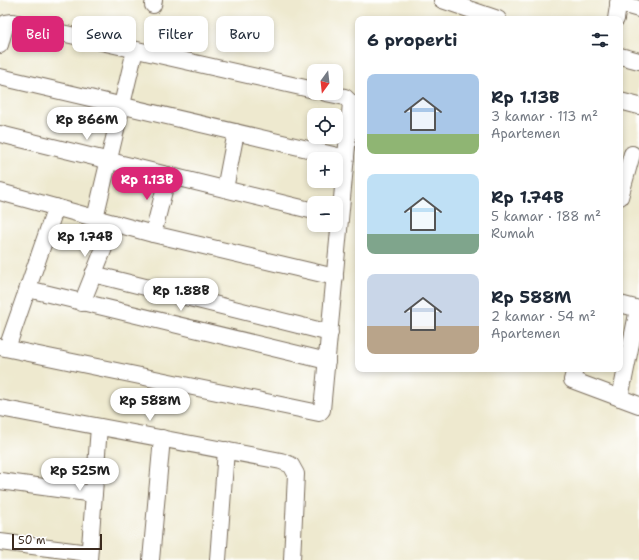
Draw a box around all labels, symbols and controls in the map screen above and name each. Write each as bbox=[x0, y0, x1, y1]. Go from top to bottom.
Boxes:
chip: Beli bbox=[12, 16, 64, 52]
chip: Sewa bbox=[72, 16, 136, 52]
chip: Filter bbox=[144, 16, 208, 52]
chip: Baru bbox=[216, 16, 274, 52]
text: 6 properti bbox=[367, 29, 457, 51]
icon: filters bbox=[589, 29, 611, 51]
north arrow bbox=[307, 64, 343, 100]
map controls bbox=[307, 64, 343, 232]
text: Rp 1.13B bbox=[491, 86, 560, 108]
icon: home bbox=[399, 90, 447, 138]
pin: Rp 866M bbox=[50, 107, 124, 141]
button: locate bbox=[307, 108, 343, 144]
text: 3 kamar · 113 m² bbox=[491, 108, 598, 125]
text: Rp 866M bbox=[56, 111, 118, 128]
text: Apartemen bbox=[491, 125, 560, 142]
button: + bbox=[307, 152, 343, 188]
pin: Rp 1.13B bbox=[106, 167, 188, 201]
text: Rp 1.13B bbox=[121, 171, 173, 188]
text: Rp 1.74B bbox=[491, 186, 564, 208]
icon: home bbox=[399, 190, 447, 238]
button: − bbox=[307, 196, 343, 232]
text: 5 kamar · 188 m² bbox=[491, 208, 601, 225]
pin: Rp 1.74B bbox=[44, 224, 126, 258]
text: Rumah bbox=[491, 225, 535, 242]
text: Rp 1.74B bbox=[57, 228, 113, 245]
pin: Rp 1.88B bbox=[140, 278, 222, 312]
text: Rp 1.88B bbox=[152, 282, 210, 299]
text: Rp 588M bbox=[491, 286, 572, 308]
icon: home bbox=[399, 290, 447, 338]
text: 2 kamar · 54 m² bbox=[491, 308, 596, 325]
text: Apartemen bbox=[491, 325, 560, 342]
pin: Rp 588M bbox=[113, 388, 187, 422]
text: Rp 588M bbox=[119, 392, 181, 409]
pin: Rp 525M bbox=[43, 458, 117, 492]
text: Rp 525M bbox=[50, 462, 110, 479]
scale bar bbox=[12, 532, 102, 551]
text: 50 m bbox=[18, 533, 46, 548]

